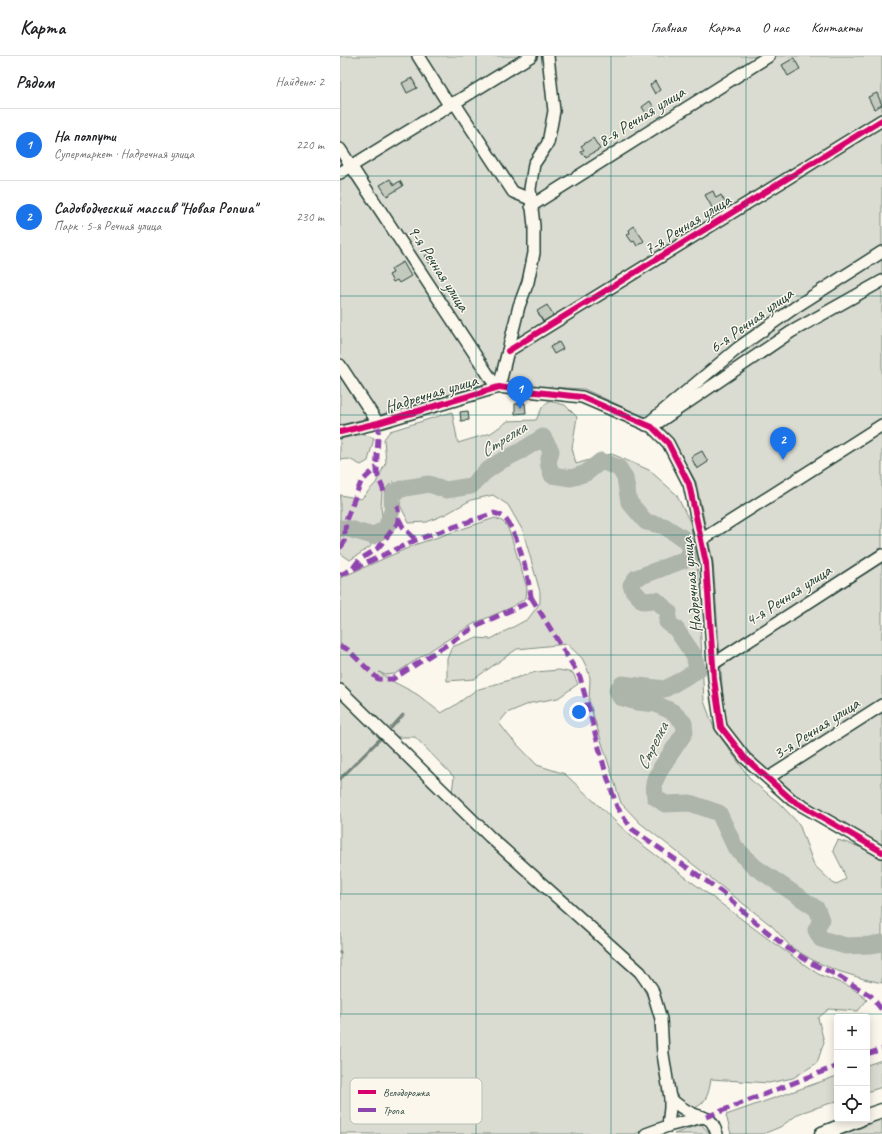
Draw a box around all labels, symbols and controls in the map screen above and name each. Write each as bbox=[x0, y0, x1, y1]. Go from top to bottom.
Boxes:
text: Карта bbox=[20, 16, 65, 40]
text: Главная bbox=[651, 19, 686, 36]
text: Карта bbox=[708, 19, 740, 36]
text: О нас bbox=[762, 19, 789, 36]
text: Контакты bbox=[811, 19, 862, 36]
text: Рядом bbox=[16, 72, 54, 93]
text: Найдено: 2 bbox=[276, 74, 324, 90]
street label: 8-я Речная улица bbox=[594, 81, 690, 151]
text: На полпути bbox=[54, 127, 116, 146]
text: 1 bbox=[26, 137, 32, 153]
text: 220 m bbox=[296, 137, 324, 153]
text: Супермаркет · Надречная улица bbox=[54, 146, 194, 162]
street label: 7-я Речная улица bbox=[640, 189, 736, 259]
text: Садоводческий массив "Новая Ропша" bbox=[54, 199, 257, 218]
text: 2 bbox=[26, 209, 32, 225]
text: 230 m bbox=[296, 209, 324, 225]
text: Парк · 5-я Речная улица bbox=[54, 218, 161, 234]
street label: 9-я Речная улица bbox=[403, 221, 475, 317]
street label: 6-я Речная улица bbox=[705, 282, 799, 358]
street label: Надречная улица bbox=[382, 369, 482, 418]
pin: 1 bbox=[507, 376, 533, 409]
water label: Стрелка bbox=[476, 415, 532, 462]
pin: 2 bbox=[770, 427, 796, 460]
street label: Надречная улица bbox=[676, 535, 707, 634]
street label: 4-я Речная улица bbox=[741, 559, 837, 631]
street label: 3-я Речная улица bbox=[769, 692, 865, 764]
your location bbox=[569, 702, 589, 722]
water label: Стрелка bbox=[631, 717, 674, 773]
map controls bbox=[834, 1014, 870, 1122]
button: + bbox=[834, 1014, 870, 1050]
button: − bbox=[834, 1050, 870, 1086]
legend bbox=[350, 1078, 482, 1124]
text: Велодорожка bbox=[383, 1085, 430, 1099]
button: locate bbox=[834, 1086, 870, 1122]
text: Тропа bbox=[383, 1103, 404, 1117]

